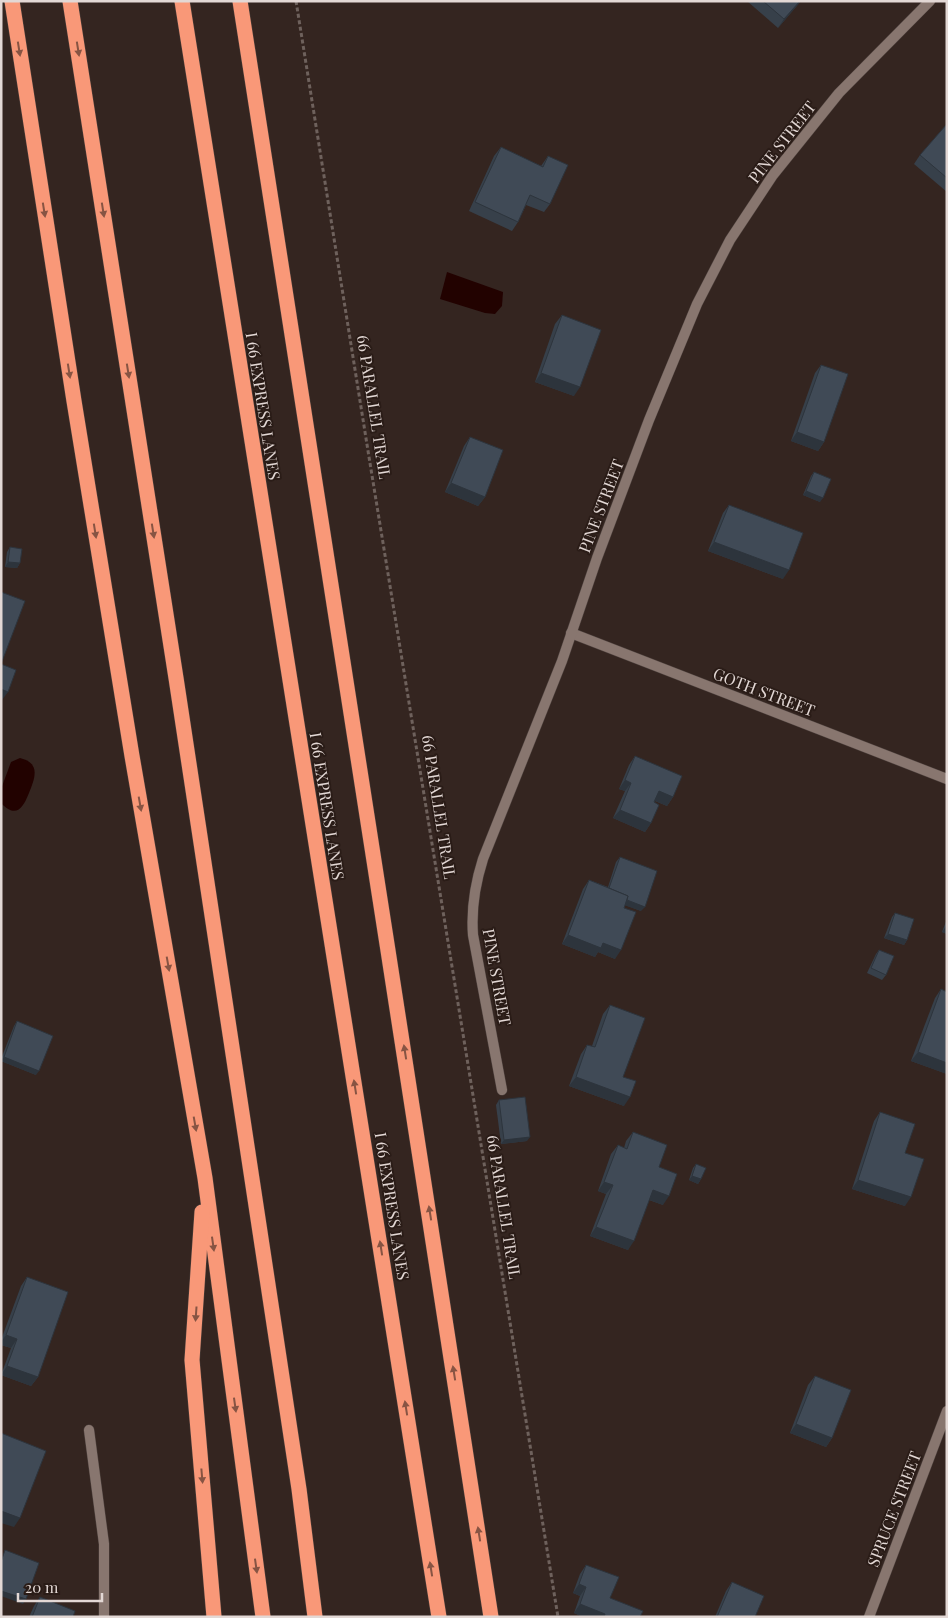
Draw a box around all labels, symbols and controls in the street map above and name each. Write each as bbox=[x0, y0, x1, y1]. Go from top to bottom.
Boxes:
one-way arrow bbox=[16, 42, 24, 58]
one-way arrow bbox=[74, 42, 82, 58]
street label: PINE STREET bbox=[743, 96, 820, 187]
one-way arrow bbox=[41, 202, 49, 218]
one-way arrow bbox=[99, 202, 107, 218]
street label: I 66 EXPRESS LANES bbox=[241, 330, 286, 481]
street label: 66 PARALLEL TRAIL bbox=[353, 333, 396, 480]
one-way arrow bbox=[66, 363, 74, 379]
one-way arrow bbox=[124, 363, 132, 379]
street label: PINE STREET bbox=[573, 456, 628, 555]
one-way arrow bbox=[92, 523, 100, 539]
one-way arrow bbox=[149, 523, 157, 539]
street label: GOTH STREET bbox=[710, 662, 818, 721]
street label: I 66 EXPRESS LANES bbox=[305, 730, 350, 881]
street label: 66 PARALLEL TRAIL bbox=[418, 733, 461, 880]
one-way arrow bbox=[137, 796, 145, 812]
street label: PINE STREET bbox=[479, 927, 516, 1027]
one-way arrow bbox=[164, 956, 172, 972]
one-way arrow bbox=[400, 1044, 408, 1060]
one-way arrow bbox=[350, 1079, 358, 1095]
one-way arrow bbox=[192, 1116, 200, 1132]
street label: I 66 EXPRESS LANES bbox=[370, 1130, 415, 1281]
street label: 66 PARALLEL TRAIL bbox=[483, 1133, 526, 1280]
one-way arrow bbox=[426, 1204, 434, 1220]
one-way arrow bbox=[210, 1236, 218, 1252]
one-way arrow bbox=[376, 1239, 384, 1255]
one-way arrow bbox=[191, 1307, 199, 1323]
one-way arrow bbox=[450, 1365, 458, 1381]
one-way arrow bbox=[231, 1398, 239, 1414]
one-way arrow bbox=[402, 1400, 410, 1416]
street label: SPRUCE STREET bbox=[862, 1448, 925, 1570]
one-way arrow bbox=[198, 1469, 206, 1485]
one-way arrow bbox=[475, 1526, 483, 1542]
one-way arrow bbox=[252, 1559, 260, 1575]
one-way arrow bbox=[427, 1560, 435, 1576]
scale bar bbox=[18, 1570, 101, 1602]
text: 20 m bbox=[25, 1577, 59, 1597]

